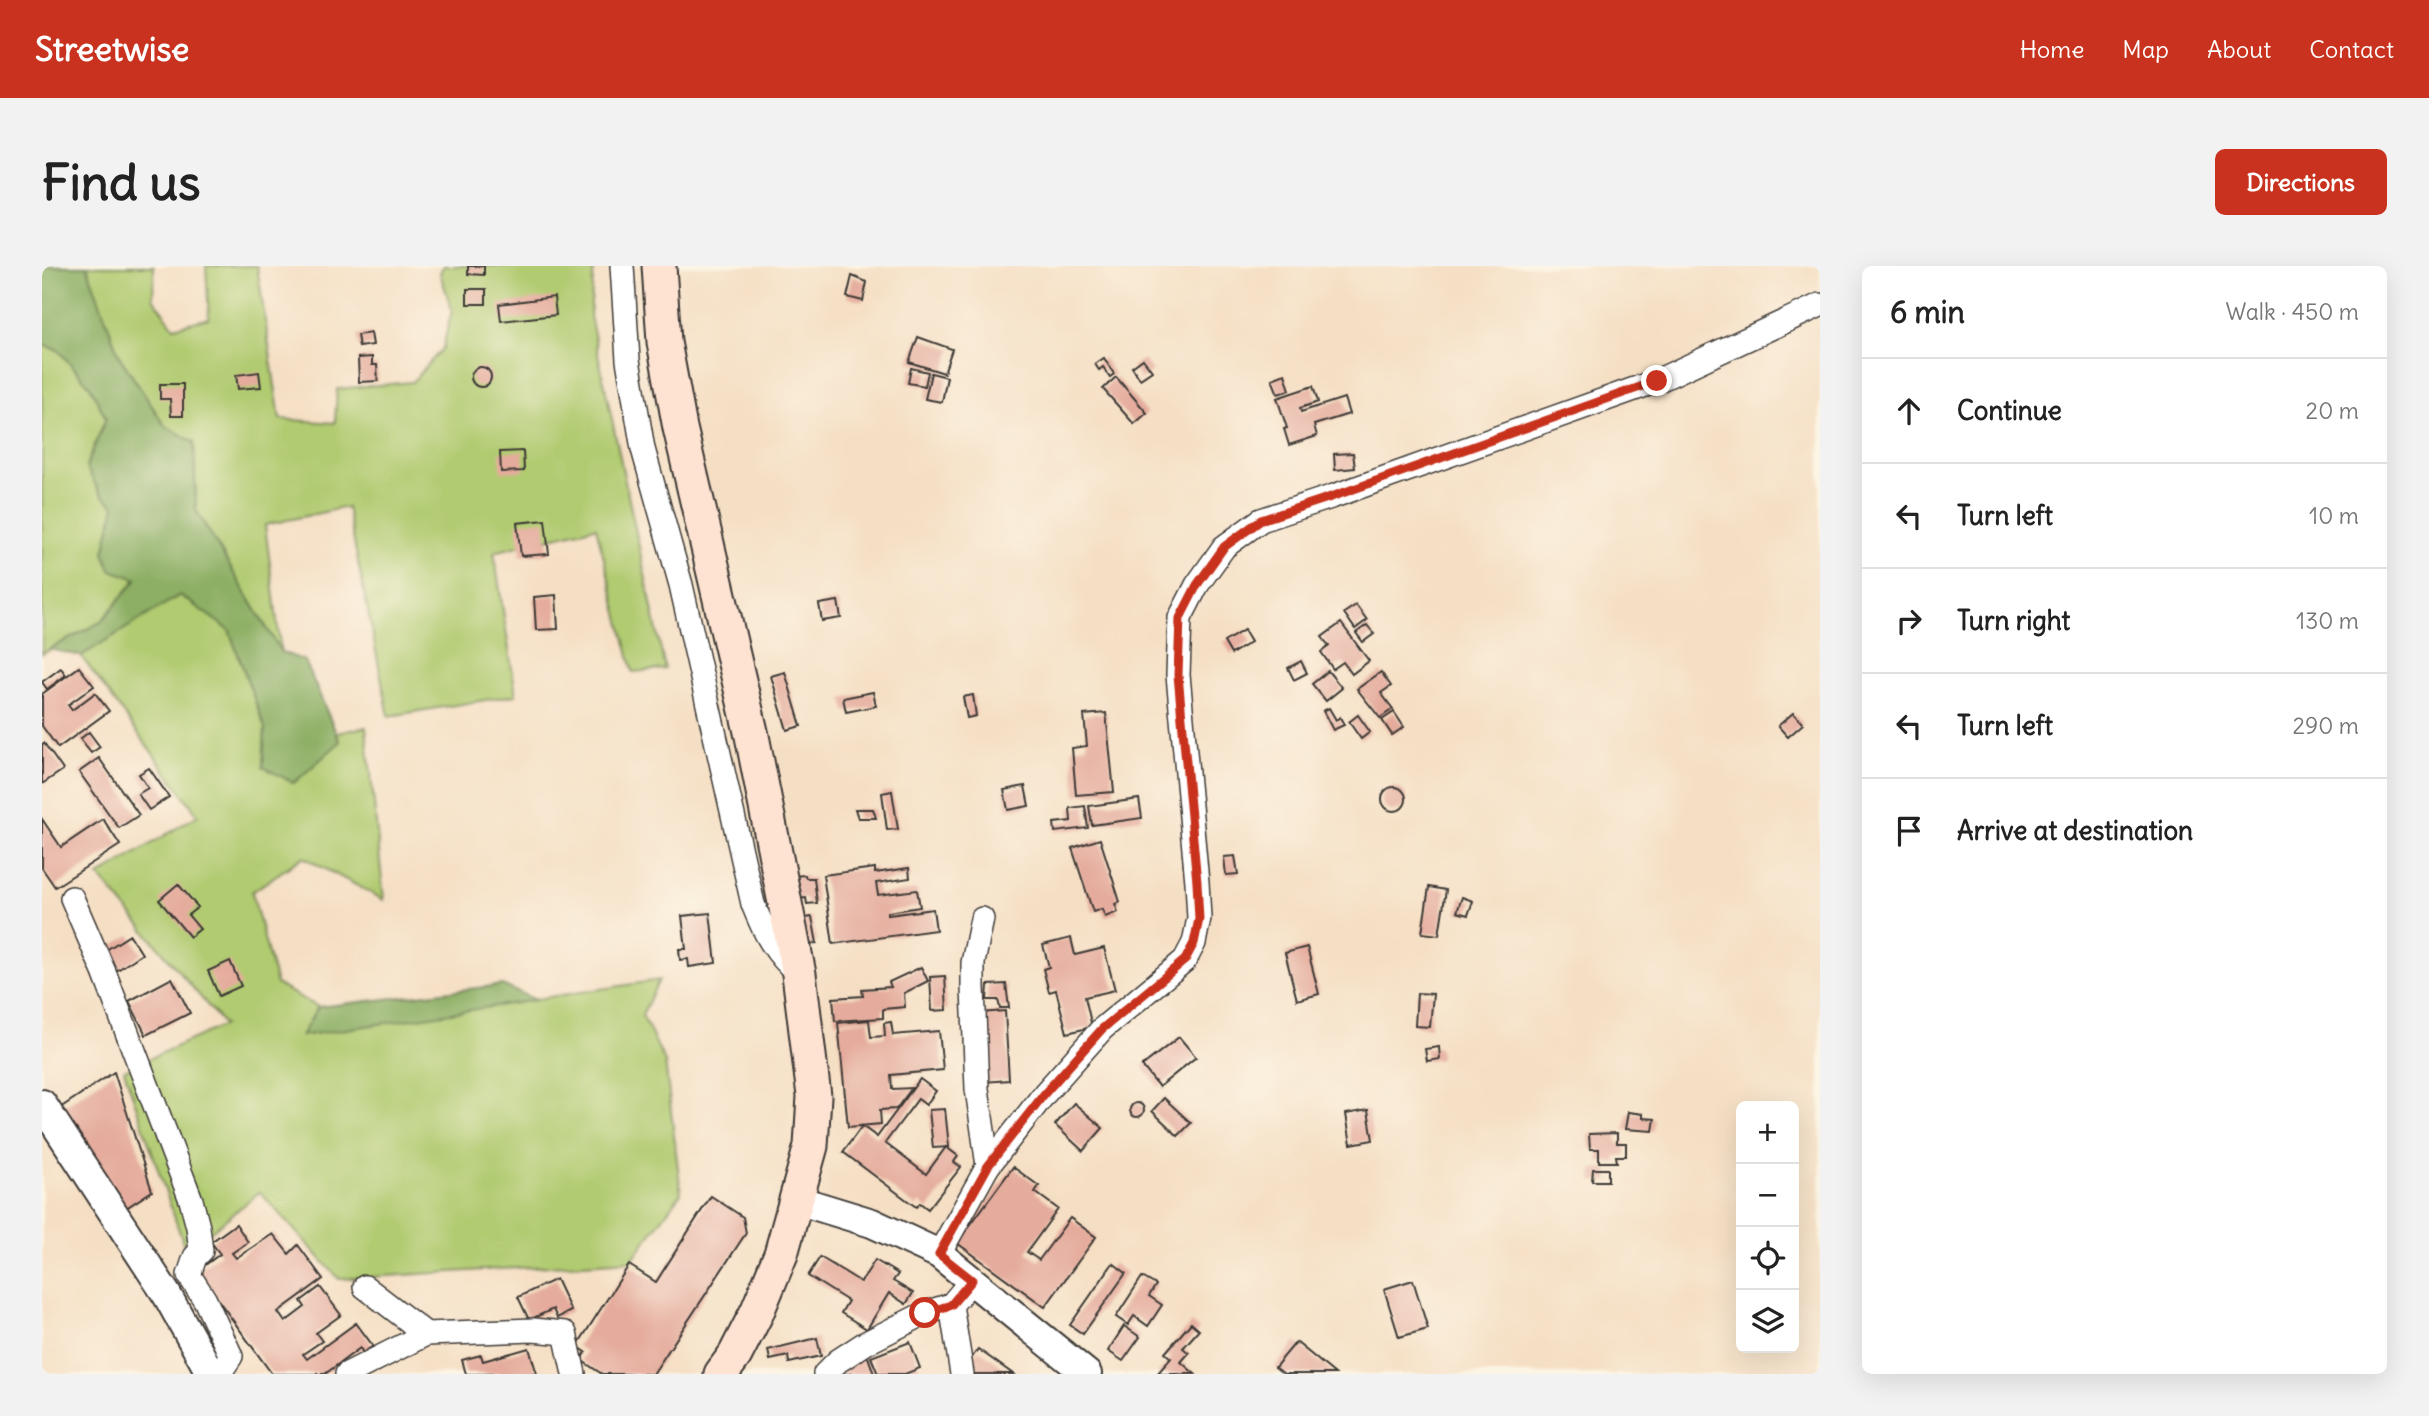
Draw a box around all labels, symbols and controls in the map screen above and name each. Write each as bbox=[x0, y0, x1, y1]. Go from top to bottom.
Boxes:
text: Streetwise bbox=[35, 28, 189, 70]
text: Home bbox=[2020, 34, 2084, 64]
text: Map bbox=[2122, 34, 2169, 64]
text: About bbox=[2207, 34, 2271, 64]
text: Contact bbox=[2309, 34, 2394, 64]
button: Directions bbox=[2215, 149, 2387, 215]
text: Find us bbox=[42, 152, 200, 213]
text: 6 min bbox=[1890, 293, 1965, 331]
text: Walk · 450 m bbox=[2225, 297, 2359, 326]
route end bbox=[1641, 365, 1672, 396]
icon: ahead bbox=[1890, 392, 1928, 430]
text: Continue bbox=[1957, 394, 2062, 427]
text: 20 m bbox=[2306, 396, 2359, 425]
icon: left bbox=[1890, 497, 1928, 535]
text: Turn left bbox=[1957, 499, 2053, 532]
text: 10 m bbox=[2309, 501, 2359, 530]
icon: right bbox=[1890, 602, 1928, 640]
text: Turn right bbox=[1957, 604, 2070, 637]
text: 130 m bbox=[2296, 606, 2359, 635]
icon: left bbox=[1890, 707, 1928, 745]
text: Turn left bbox=[1957, 709, 2053, 742]
text: 290 m bbox=[2292, 711, 2359, 740]
icon: arrive bbox=[1890, 812, 1928, 850]
text: Arrive at destination bbox=[1957, 814, 2193, 847]
map controls bbox=[1736, 1101, 1799, 1353]
button: + bbox=[1736, 1101, 1799, 1164]
button: − bbox=[1736, 1164, 1799, 1227]
button: locate bbox=[1736, 1227, 1799, 1290]
button: layers bbox=[1736, 1290, 1799, 1353]
route start bbox=[909, 1297, 940, 1328]

